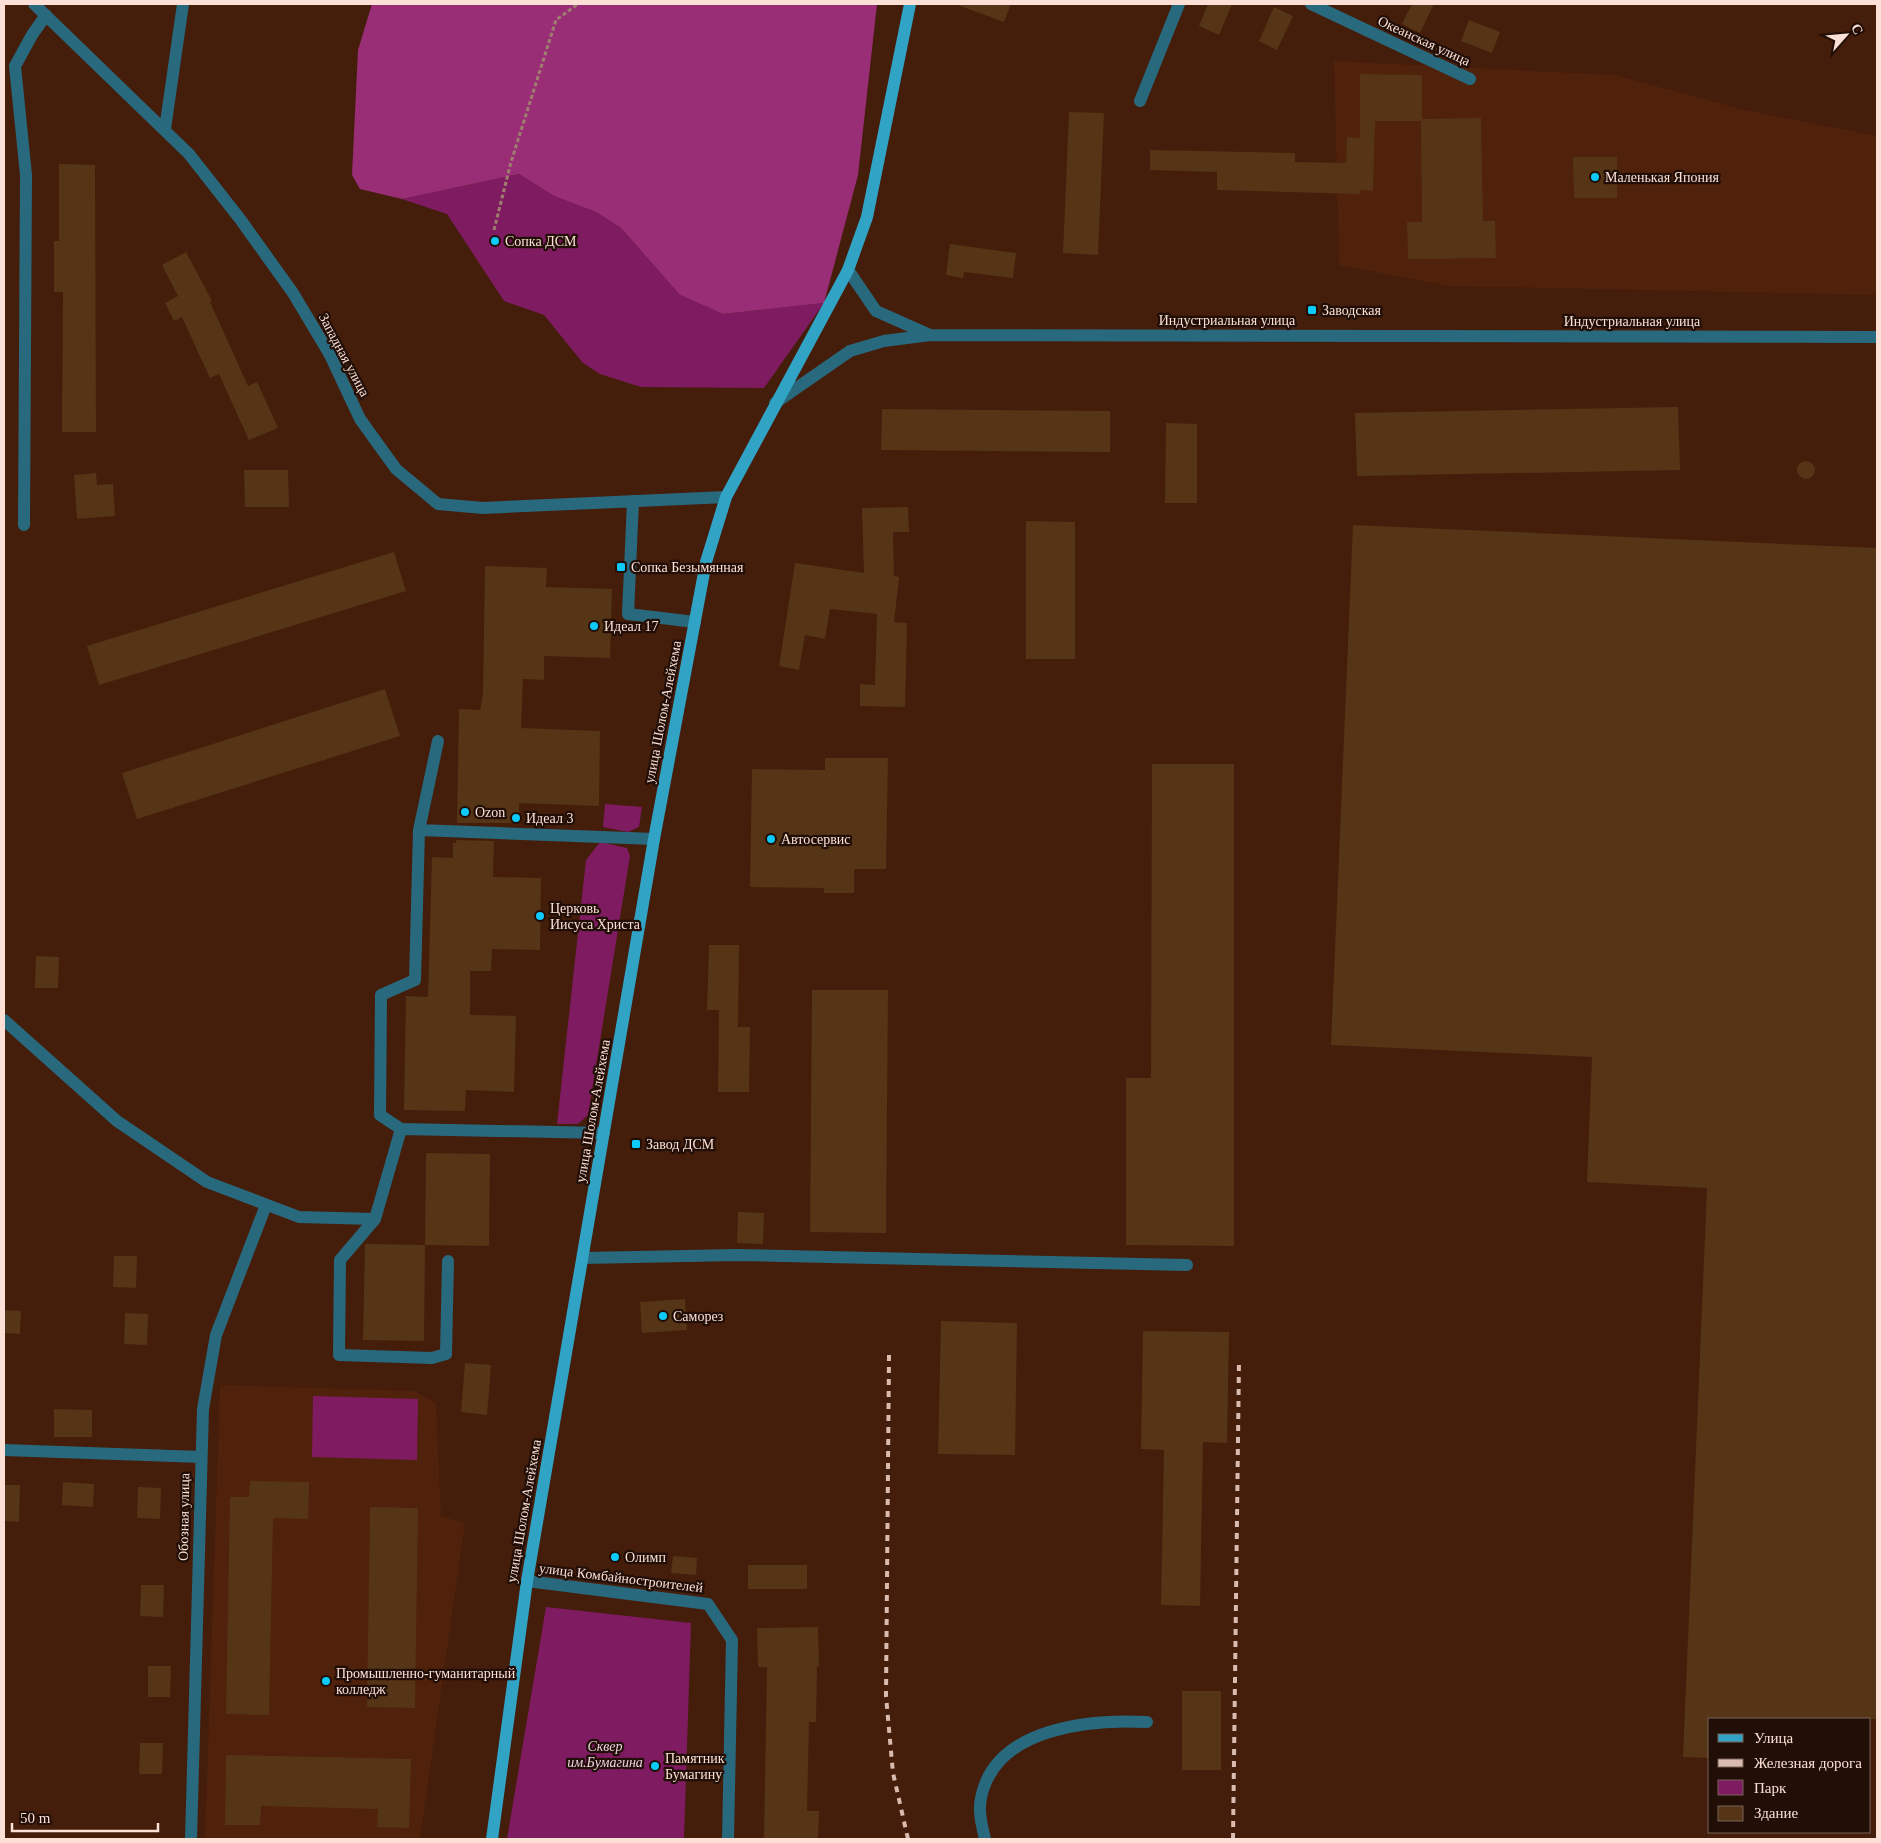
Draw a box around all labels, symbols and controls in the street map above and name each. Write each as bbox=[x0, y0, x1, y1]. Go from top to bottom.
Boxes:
north arrow bbox=[1821, 10, 1871, 60]
street label: Океанская улица bbox=[1375, 13, 1473, 69]
text: С bbox=[1848, 21, 1866, 37]
place label: Маленькая Япония bbox=[1605, 170, 1719, 185]
marker: Маленькая Япония bbox=[1589, 171, 1601, 183]
place label: Сопка ДСМ bbox=[505, 234, 577, 249]
marker: Сопка ДСМ bbox=[489, 235, 501, 247]
place label: Заводская bbox=[1322, 303, 1381, 318]
marker: Заводская bbox=[1306, 304, 1318, 316]
street label: Западная улица bbox=[316, 311, 373, 400]
street label: Индустриальная улица bbox=[1159, 313, 1296, 328]
street label: Индустриальная улица bbox=[1564, 314, 1701, 329]
place label: Сопка Безымянная bbox=[631, 560, 744, 575]
marker: Сопка Безымянная bbox=[615, 561, 627, 573]
place label: Идеал 17 bbox=[604, 619, 658, 634]
marker: Идеал 17 bbox=[588, 620, 600, 632]
street label: улица Шолом-Алейхема bbox=[642, 639, 684, 785]
place label: Ozon bbox=[475, 805, 505, 820]
marker: Ozon bbox=[459, 806, 471, 818]
place label: Идеал 3 bbox=[526, 811, 573, 826]
marker: Идеал 3 bbox=[510, 812, 522, 824]
place label: Автосервис bbox=[781, 832, 851, 847]
marker: Автосервис bbox=[765, 833, 777, 845]
place label: Церковь Иисуса Христа bbox=[550, 901, 641, 932]
marker: Церковь Иисуса Христа bbox=[534, 910, 546, 922]
street label: улица Шолом-Алейхема bbox=[573, 1038, 613, 1184]
place label: Завод ДСМ bbox=[646, 1137, 715, 1152]
marker: Завод ДСМ bbox=[630, 1138, 642, 1150]
place label: Саморез bbox=[673, 1309, 724, 1324]
marker: Саморез bbox=[657, 1310, 669, 1322]
street label: улица Шолом-Алейхема bbox=[504, 1438, 544, 1584]
street label: Обозная улица bbox=[176, 1472, 192, 1561]
place label: Олимп bbox=[625, 1550, 666, 1565]
marker: Олимп bbox=[609, 1551, 621, 1563]
street label: улица Комбайностроителей bbox=[538, 1561, 704, 1596]
place label: Промышленно-гуманитарный колледж bbox=[336, 1666, 516, 1697]
marker: Промышленно-гуманитарный колледж bbox=[320, 1675, 332, 1687]
legend bbox=[1708, 1718, 1871, 1833]
text: Улица bbox=[1754, 1730, 1793, 1746]
park label: Сквер им.Бумагина bbox=[567, 1739, 643, 1770]
place label: Памятник Бумагину bbox=[665, 1751, 725, 1782]
text: Железная дорога bbox=[1754, 1755, 1862, 1771]
marker: Памятник Бумагину bbox=[649, 1760, 661, 1772]
text: Парк bbox=[1754, 1780, 1787, 1796]
scale bar bbox=[12, 1800, 159, 1832]
text: Здание bbox=[1754, 1805, 1798, 1821]
text: 50 m bbox=[20, 1810, 51, 1826]

